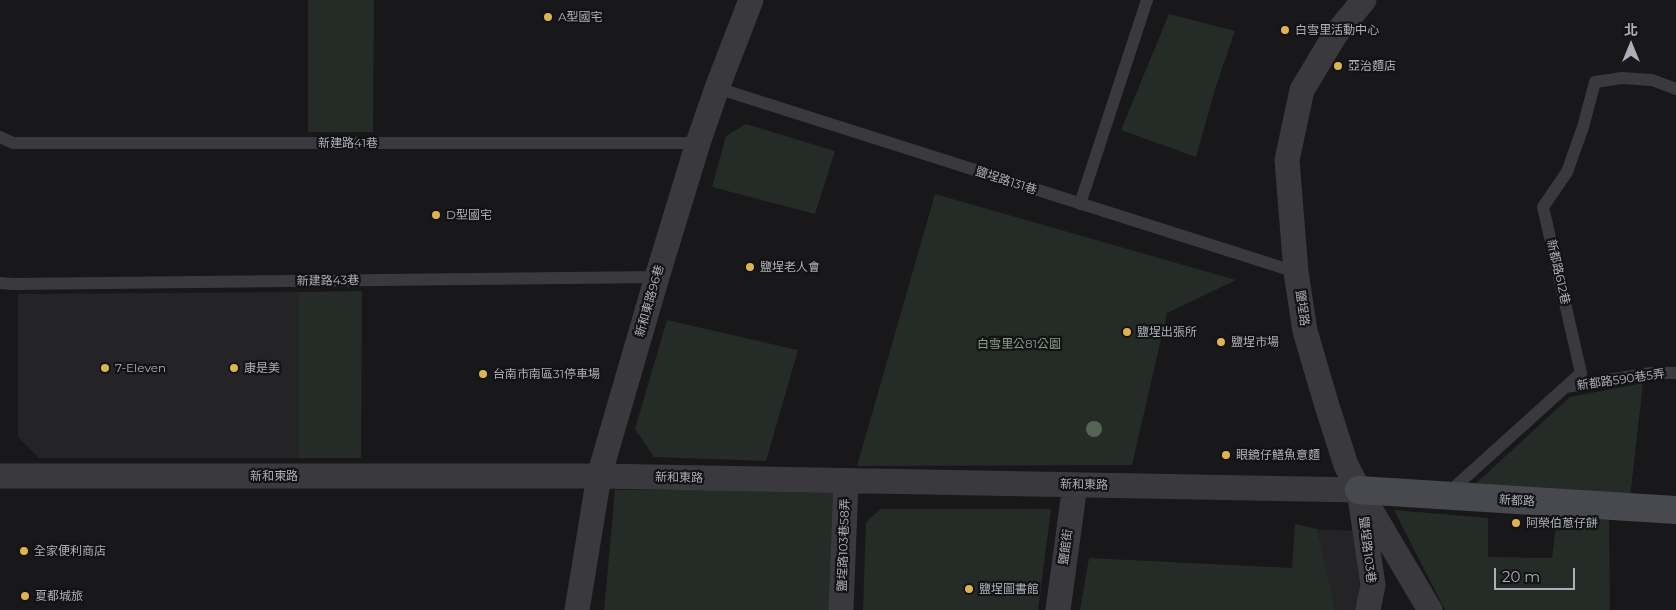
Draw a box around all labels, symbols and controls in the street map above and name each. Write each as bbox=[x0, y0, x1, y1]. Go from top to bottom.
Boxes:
place label: A型國宅 bbox=[558, 10, 603, 24]
marker: A型國宅 bbox=[542, 11, 554, 23]
north arrow bbox=[1606, 20, 1656, 70]
text: 北 bbox=[1624, 21, 1638, 39]
place label: 白雪里活動中心 bbox=[1295, 23, 1379, 37]
marker: 白雪里活動中心 bbox=[1279, 24, 1291, 36]
place label: 亞治麵店 bbox=[1348, 59, 1396, 73]
marker: 亞治麵店 bbox=[1332, 60, 1344, 72]
street label: 新建路41巷 bbox=[318, 136, 378, 150]
street label: 鹽埕路131巷 bbox=[974, 164, 1038, 198]
place label: D型國宅 bbox=[446, 208, 492, 222]
marker: D型國宅 bbox=[430, 209, 442, 221]
street label: 新都路612巷 bbox=[1544, 238, 1572, 306]
place label: 鹽埕老人會 bbox=[760, 260, 820, 274]
marker: 鹽埕老人會 bbox=[744, 261, 756, 273]
street label: 新和東路96巷 bbox=[633, 263, 667, 339]
street label: 新建路43巷 bbox=[297, 273, 359, 289]
street label: 鹽埕路 bbox=[1292, 289, 1312, 327]
place label: 鹽埕出張所 bbox=[1137, 325, 1197, 339]
marker: 鹽埕出張所 bbox=[1121, 326, 1133, 338]
place label: 鹽埕市場 bbox=[1231, 335, 1279, 349]
marker: 鹽埕市場 bbox=[1215, 336, 1227, 348]
park label: 白雪里公81公園 bbox=[977, 337, 1061, 351]
place label: 7-Eleven bbox=[115, 361, 166, 375]
place label: 康是美 bbox=[244, 361, 280, 375]
marker: 7-Eleven bbox=[99, 362, 111, 374]
marker: 康是美 bbox=[228, 362, 240, 374]
place label: 台南市南區31停車場 bbox=[493, 367, 600, 381]
street label: 新都路590巷5弄 bbox=[1576, 367, 1666, 393]
marker: 台南市南區31停車場 bbox=[477, 368, 489, 380]
place label: 眼鏡仔鱔魚意麵 bbox=[1236, 448, 1320, 462]
marker: 眼鏡仔鱔魚意麵 bbox=[1220, 449, 1232, 461]
street label: 新和東路 bbox=[250, 469, 298, 483]
street label: 新和東路 bbox=[655, 470, 703, 486]
street label: 新和東路 bbox=[1060, 477, 1108, 493]
street label: 新都路 bbox=[1499, 493, 1535, 509]
street label: 鹽埕路103巷58弄 bbox=[835, 498, 853, 592]
street label: 鹽埕路103巷 bbox=[1356, 516, 1378, 584]
place label: 阿榮伯蔥仔餅 bbox=[1526, 516, 1598, 530]
marker: 阿榮伯蔥仔餅 bbox=[1510, 517, 1522, 529]
street label: 鹽館街 bbox=[1056, 528, 1076, 566]
place label: 全家便利商店 bbox=[34, 544, 106, 558]
marker: 全家便利商店 bbox=[18, 545, 30, 557]
scale bar bbox=[1496, 558, 1577, 590]
text: 20 m bbox=[1502, 567, 1540, 586]
place label: 鹽埕圖書館 bbox=[979, 582, 1039, 596]
marker: 鹽埕圖書館 bbox=[963, 583, 975, 595]
place label: 夏都城旅 bbox=[35, 589, 83, 603]
marker: 夏都城旅 bbox=[19, 590, 31, 602]

